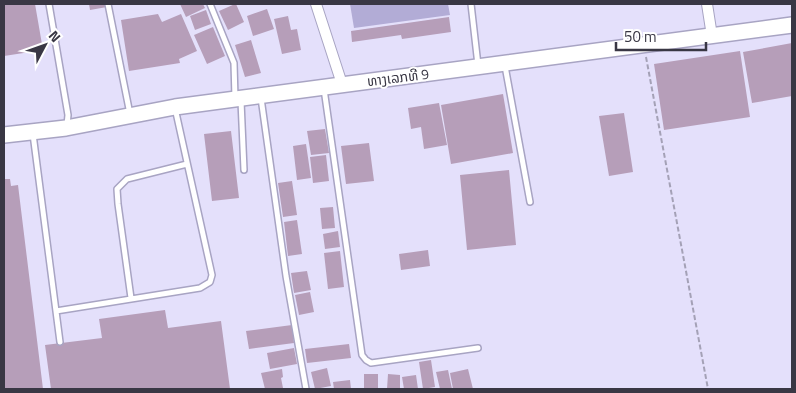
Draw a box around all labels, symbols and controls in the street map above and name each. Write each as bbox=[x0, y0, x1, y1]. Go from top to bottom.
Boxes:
north arrow bbox=[20, 20, 70, 70]
scale bar bbox=[616, 20, 706, 52]
text: 50 m bbox=[624, 25, 657, 48]
text: N bbox=[44, 26, 66, 47]
street label: ທາງເລກທີ 9 bbox=[366, 63, 430, 91]

